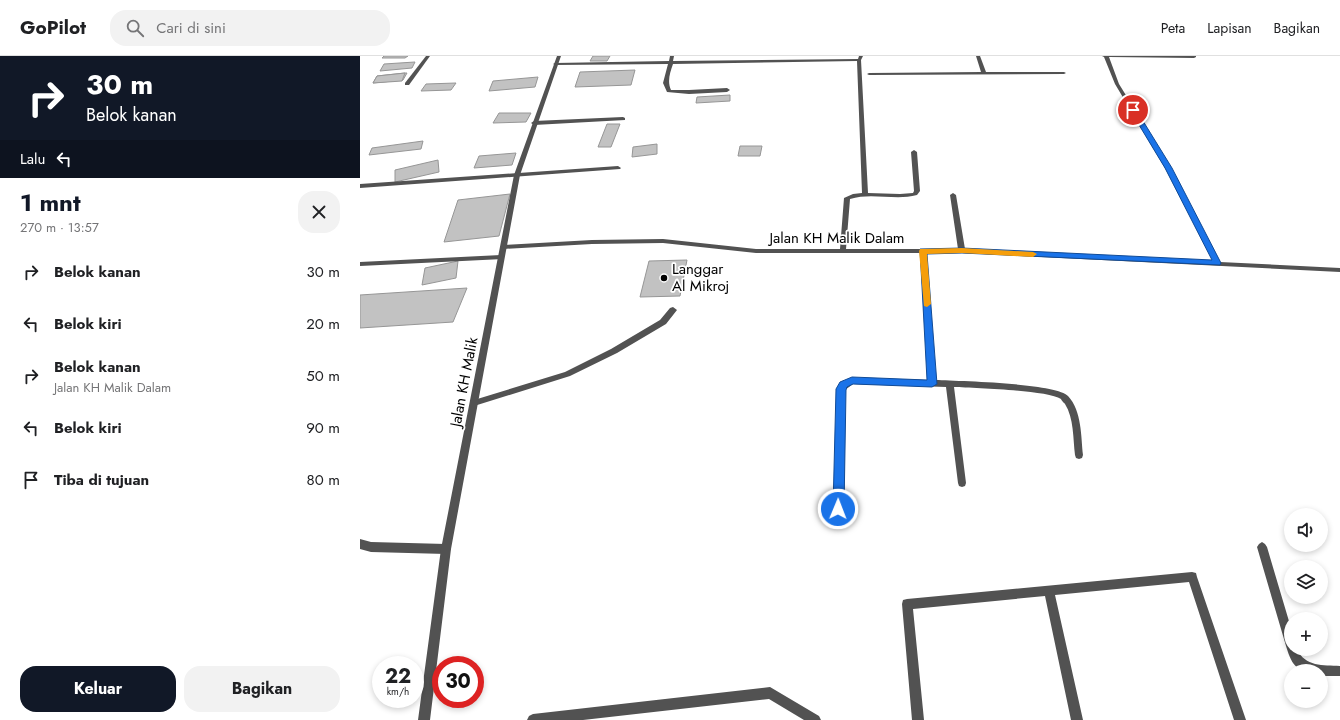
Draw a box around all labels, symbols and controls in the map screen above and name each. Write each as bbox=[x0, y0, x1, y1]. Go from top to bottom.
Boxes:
search box bbox=[110, 10, 390, 46]
text: GoPilot bbox=[20, 14, 86, 41]
icon: search bbox=[124, 17, 146, 39]
text: Cari di sini bbox=[156, 17, 226, 39]
text: Peta bbox=[1161, 18, 1185, 38]
text: Lapisan bbox=[1207, 18, 1252, 38]
text: Bagikan bbox=[1274, 18, 1320, 38]
text: 30 m bbox=[86, 64, 153, 105]
icon: right bbox=[20, 72, 72, 124]
pin bbox=[1116, 93, 1150, 127]
icon: arrive bbox=[1122, 99, 1144, 121]
text: Belok kanan bbox=[86, 102, 177, 128]
text: Lalu bbox=[20, 148, 45, 170]
icon: left bbox=[53, 148, 75, 170]
text: 1 mnt bbox=[20, 185, 81, 220]
button: close bbox=[298, 191, 340, 233]
text: 270 m · 13:57 bbox=[20, 218, 99, 237]
street label: Jalan KH Malik Dalam bbox=[767, 227, 905, 249]
place label: Langgar Al Mikroj bbox=[672, 258, 729, 297]
icon: right bbox=[20, 261, 42, 283]
text: Belok kanan bbox=[54, 261, 141, 283]
text: 30 m bbox=[307, 261, 340, 283]
marker: Langgar Al Mikroj bbox=[659, 273, 669, 283]
icon: left bbox=[20, 313, 42, 335]
text: Belok kiri bbox=[54, 313, 122, 335]
text: 20 m bbox=[306, 313, 340, 335]
street label: Jalan KH Malik bbox=[444, 335, 484, 431]
text: Belok kanan bbox=[54, 356, 141, 378]
icon: right bbox=[20, 365, 42, 387]
text: 50 m bbox=[306, 365, 340, 387]
text: Jalan KH Malik Dalam bbox=[54, 378, 171, 397]
icon: left bbox=[20, 417, 42, 439]
text: Belok kiri bbox=[54, 417, 122, 439]
text: 90 m bbox=[306, 417, 340, 439]
icon: arrive bbox=[20, 469, 42, 491]
text: Tiba di tujuan bbox=[54, 469, 149, 491]
text: 80 m bbox=[307, 469, 340, 491]
position arrow bbox=[817, 488, 859, 530]
map controls bbox=[1284, 508, 1328, 708]
button: sound bbox=[1284, 508, 1328, 552]
button: layers bbox=[1284, 560, 1328, 604]
button: + bbox=[1284, 612, 1328, 656]
speed limit sign: 30 bbox=[432, 656, 484, 708]
text: 22 bbox=[385, 662, 411, 691]
button: − bbox=[1284, 664, 1328, 708]
button: Keluar bbox=[20, 666, 176, 712]
button: Bagikan bbox=[184, 666, 340, 712]
text: km/h bbox=[387, 684, 409, 699]

